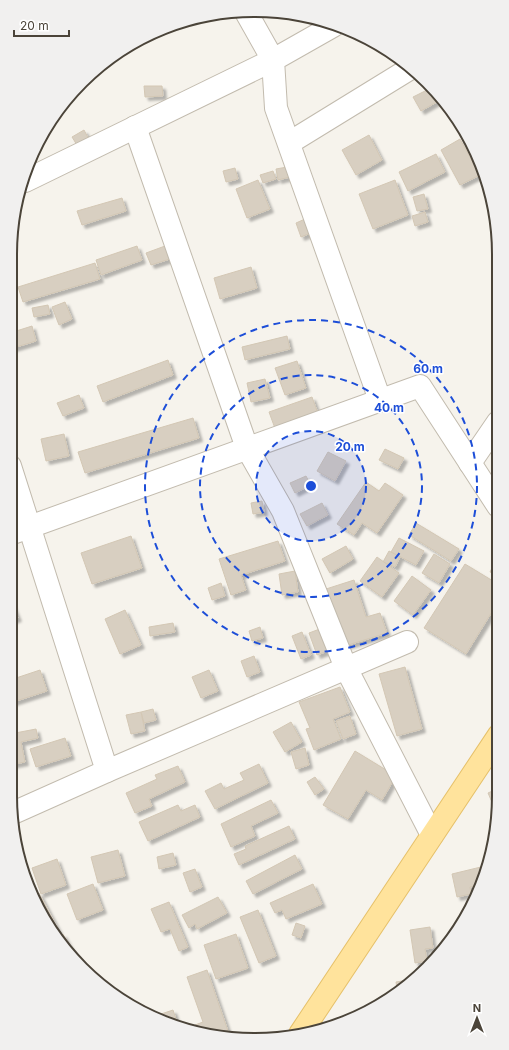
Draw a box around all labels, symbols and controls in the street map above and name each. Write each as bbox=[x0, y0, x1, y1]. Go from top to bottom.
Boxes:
scale bar bbox=[14, 12, 69, 38]
text: 20 m bbox=[20, 18, 49, 33]
text: 60 m bbox=[413, 361, 443, 376]
text: 40 m bbox=[374, 400, 404, 415]
text: 20 m bbox=[335, 439, 365, 454]
centre of rings bbox=[304, 479, 318, 493]
north arrow bbox=[457, 998, 497, 1038]
text: N bbox=[473, 1001, 481, 1015]

